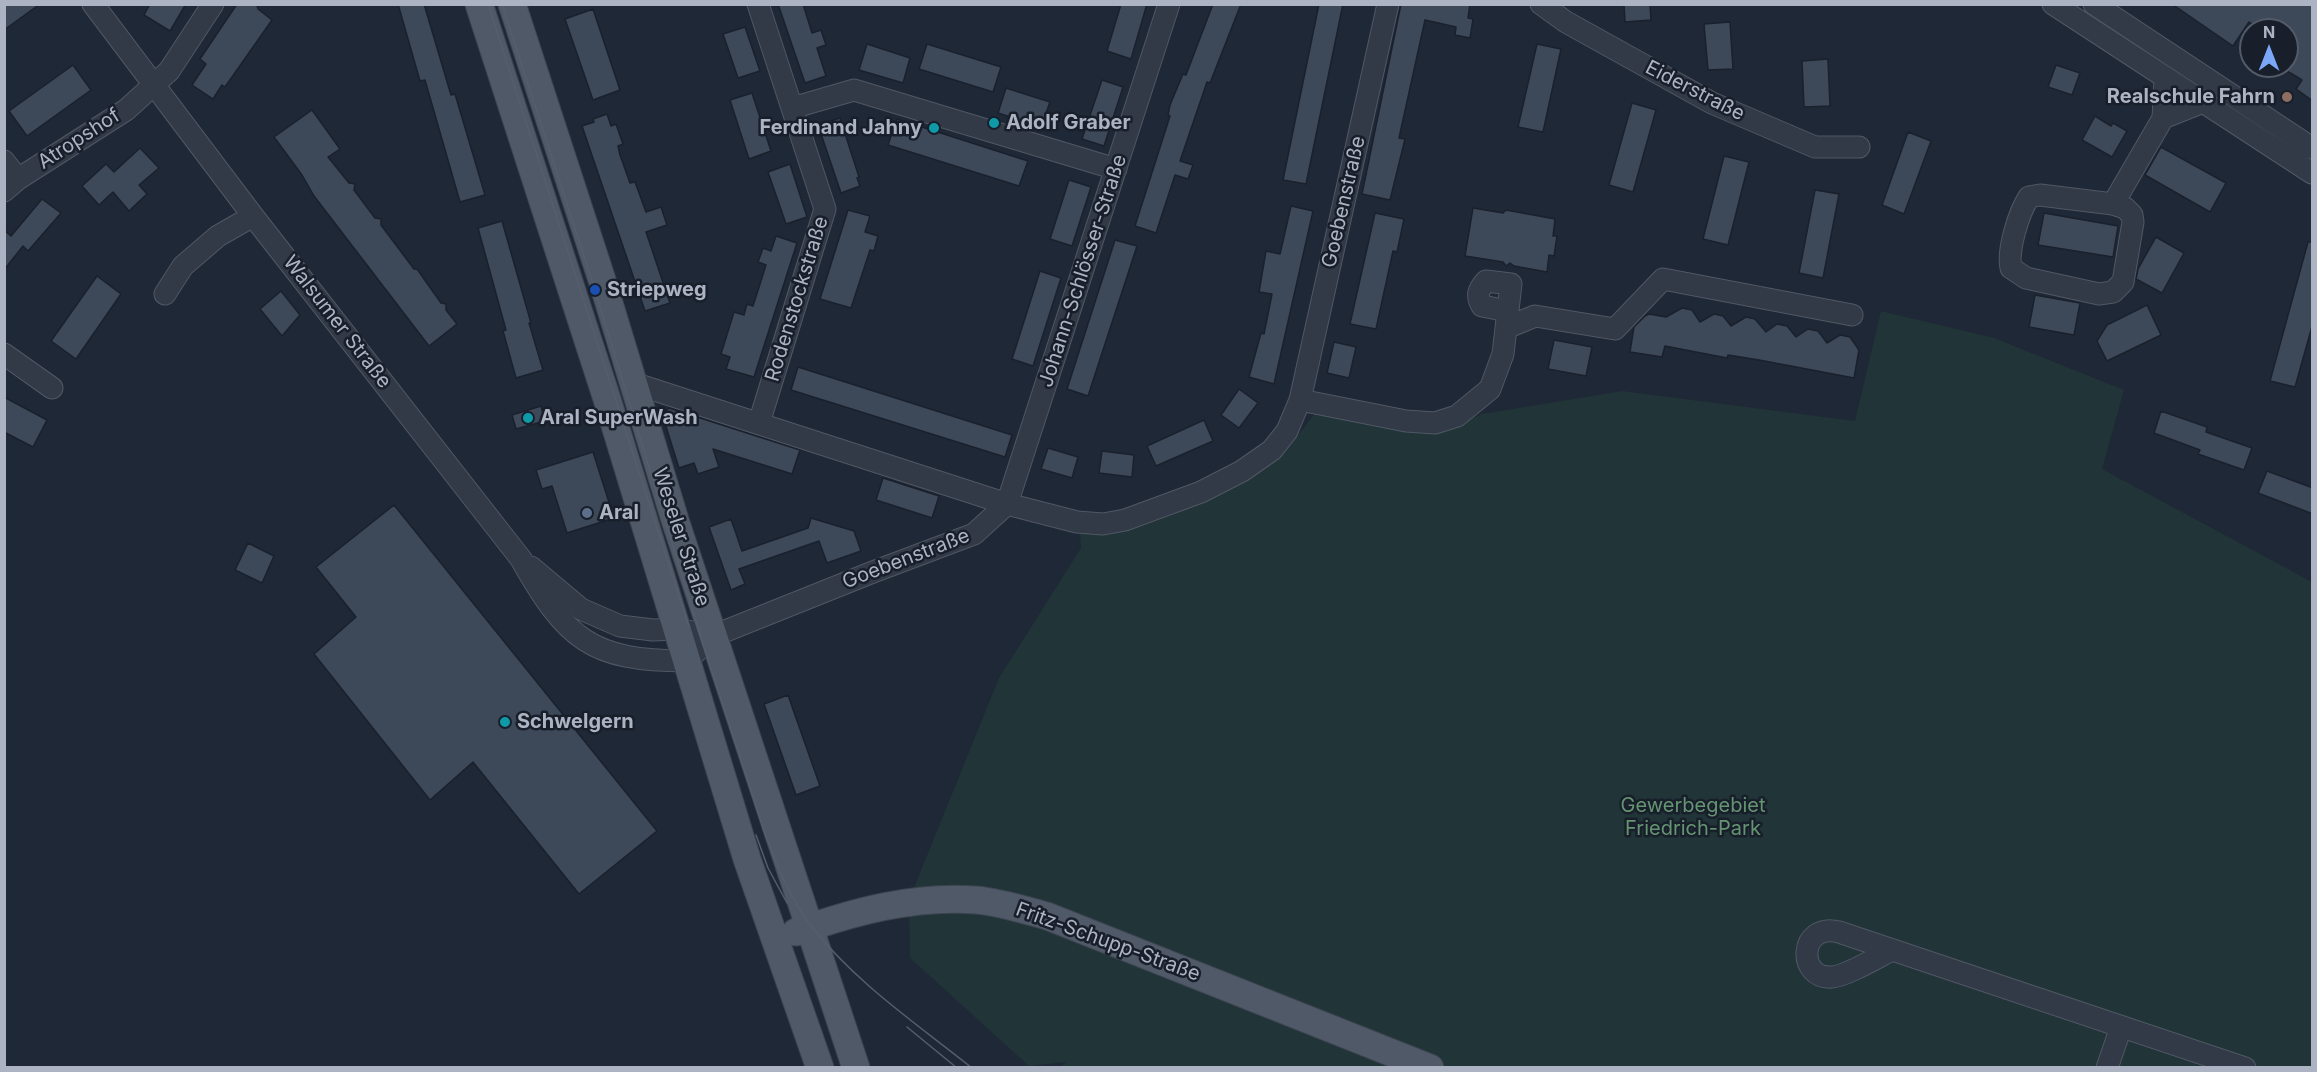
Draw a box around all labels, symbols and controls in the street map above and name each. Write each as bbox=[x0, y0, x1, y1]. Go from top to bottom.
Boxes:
north arrow bbox=[2239, 18, 2299, 78]
text: N bbox=[2263, 22, 2275, 42]
street label: Eiderstraße bbox=[1641, 56, 1749, 126]
place label: Realschule Fahrn bbox=[2107, 85, 2275, 109]
marker: Realschule Fahrn bbox=[2280, 90, 2294, 104]
street label: Atropshof bbox=[33, 104, 125, 174]
place label: Adolf Graber bbox=[1006, 111, 1131, 135]
place label: Ferdinand Jahny bbox=[759, 116, 922, 140]
marker: Adolf Graber bbox=[987, 116, 1001, 130]
marker: Ferdinand Jahny bbox=[927, 121, 941, 135]
street label: Goebenstraße bbox=[1317, 134, 1371, 270]
street label: Johann-Schlösser-Straße bbox=[1034, 152, 1132, 390]
street label: Rodenstockstraße bbox=[760, 214, 834, 384]
street label: Walsumer Straße bbox=[278, 251, 396, 393]
place label: Striepweg bbox=[607, 278, 707, 302]
marker: Striepweg bbox=[588, 283, 602, 297]
place label: Aral SuperWash bbox=[540, 406, 698, 430]
marker: Aral SuperWash bbox=[521, 411, 535, 425]
street label: Weseler Straße bbox=[647, 465, 715, 609]
place label: Aral bbox=[599, 501, 639, 525]
marker: Aral bbox=[580, 506, 594, 520]
street label: Goebenstraße bbox=[839, 524, 973, 594]
place label: Schwelgern bbox=[517, 710, 634, 734]
marker: Schwelgern bbox=[498, 715, 512, 729]
park label: Gewerbegebiet Friedrich-Park bbox=[1621, 794, 1765, 841]
street label: Fritz-Schupp-Straße bbox=[1013, 897, 1203, 987]

